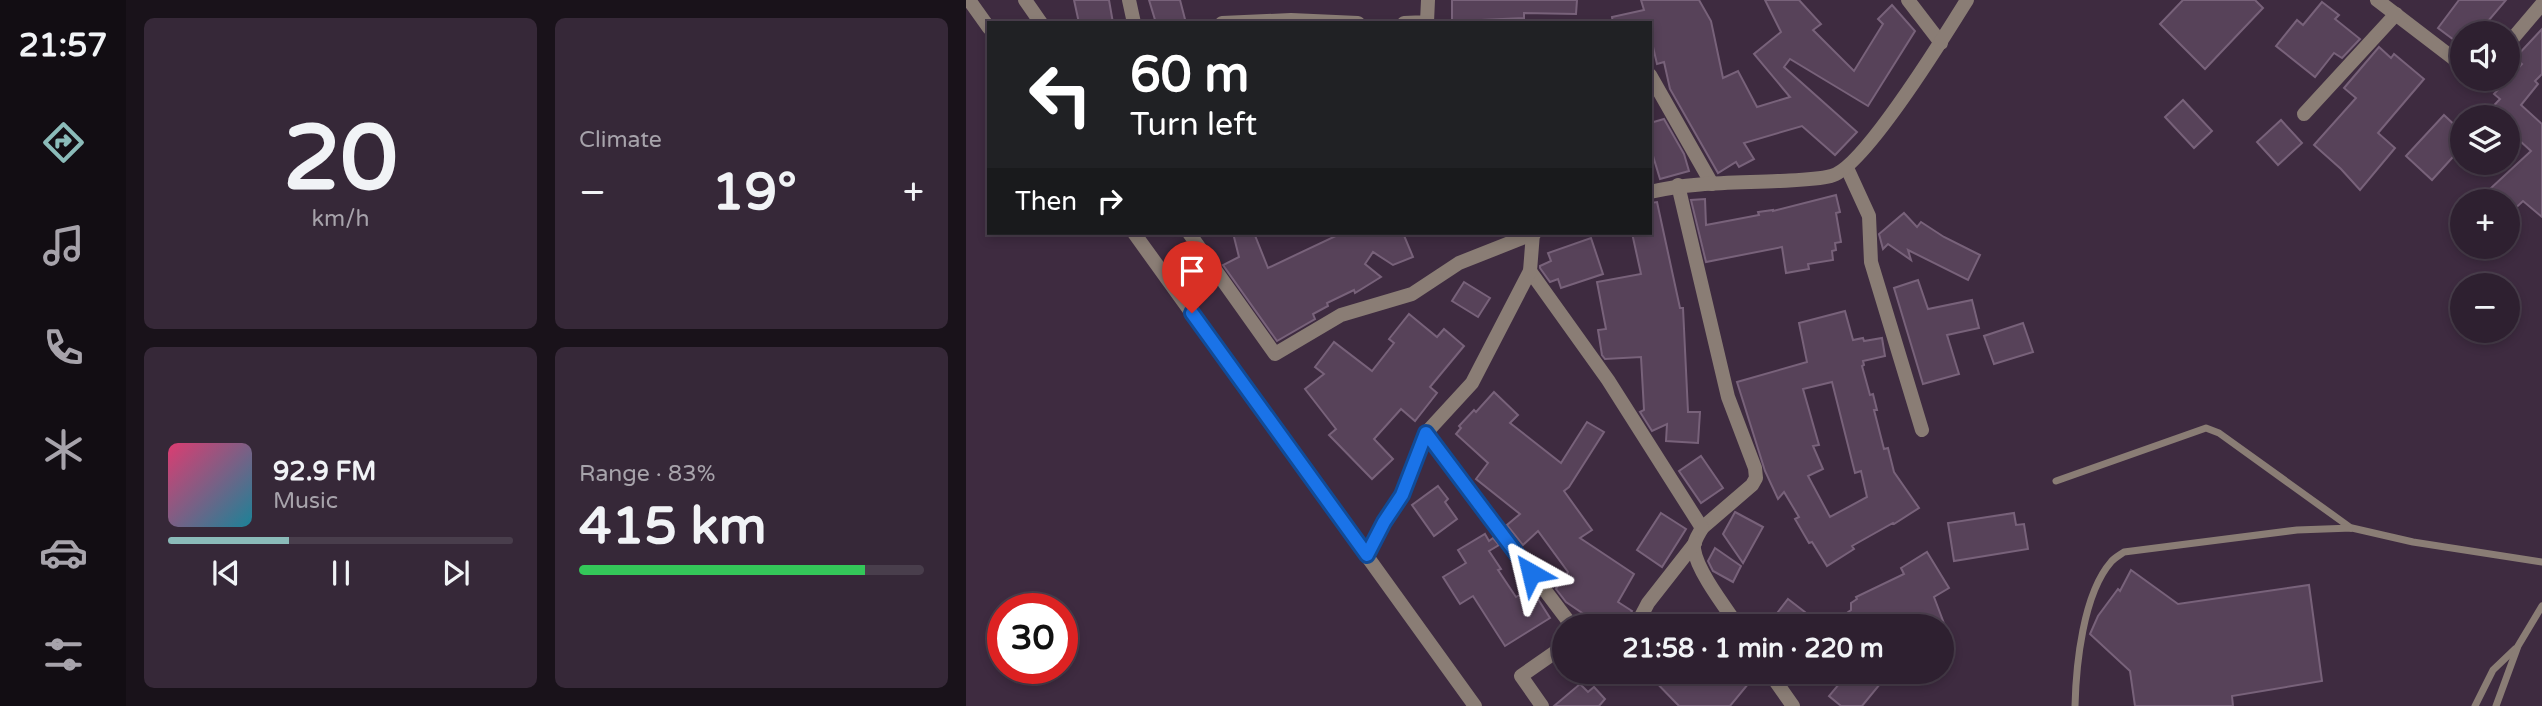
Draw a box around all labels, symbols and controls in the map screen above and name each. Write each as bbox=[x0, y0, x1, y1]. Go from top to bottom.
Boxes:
map controls bbox=[2450, 21, 2520, 343]
button: sound bbox=[2450, 21, 2520, 91]
text: 21:57 bbox=[19, 27, 107, 65]
text: 60 m bbox=[1130, 46, 1249, 105]
icon: left bbox=[1015, 49, 1106, 140]
text: 20 bbox=[283, 104, 398, 214]
button: layers bbox=[2450, 105, 2520, 175]
text: Turn left bbox=[1130, 106, 1257, 144]
icon: directions bbox=[39, 118, 88, 167]
text: Climate bbox=[579, 126, 662, 154]
text: 19° bbox=[712, 161, 797, 224]
text: − bbox=[579, 170, 606, 216]
text: + bbox=[903, 170, 924, 216]
icon: right bbox=[1091, 182, 1129, 220]
text: Then bbox=[1015, 186, 1077, 217]
button: + bbox=[2450, 189, 2520, 259]
text: km/h bbox=[312, 205, 369, 233]
icon: music bbox=[39, 221, 88, 270]
pin bbox=[1162, 241, 1222, 313]
icon: arrive bbox=[1173, 252, 1211, 290]
button: − bbox=[2450, 273, 2520, 343]
icon: phone bbox=[39, 323, 88, 372]
icon: climate bbox=[39, 425, 88, 474]
text: 92.9 FM bbox=[273, 456, 376, 487]
text: Range · 83% bbox=[579, 460, 715, 488]
text: Music bbox=[273, 487, 338, 515]
text: 415 km bbox=[579, 495, 767, 558]
icon: car bbox=[39, 528, 88, 577]
position arrow bbox=[1494, 536, 1568, 610]
icon: previous bbox=[207, 554, 245, 592]
icon: pause bbox=[322, 554, 360, 592]
icon: next bbox=[437, 554, 475, 592]
speed limit sign: 30 bbox=[987, 593, 1078, 684]
icon: filters bbox=[39, 630, 88, 679]
text: 21:58 · 1 min · 220 m bbox=[1622, 633, 1884, 664]

